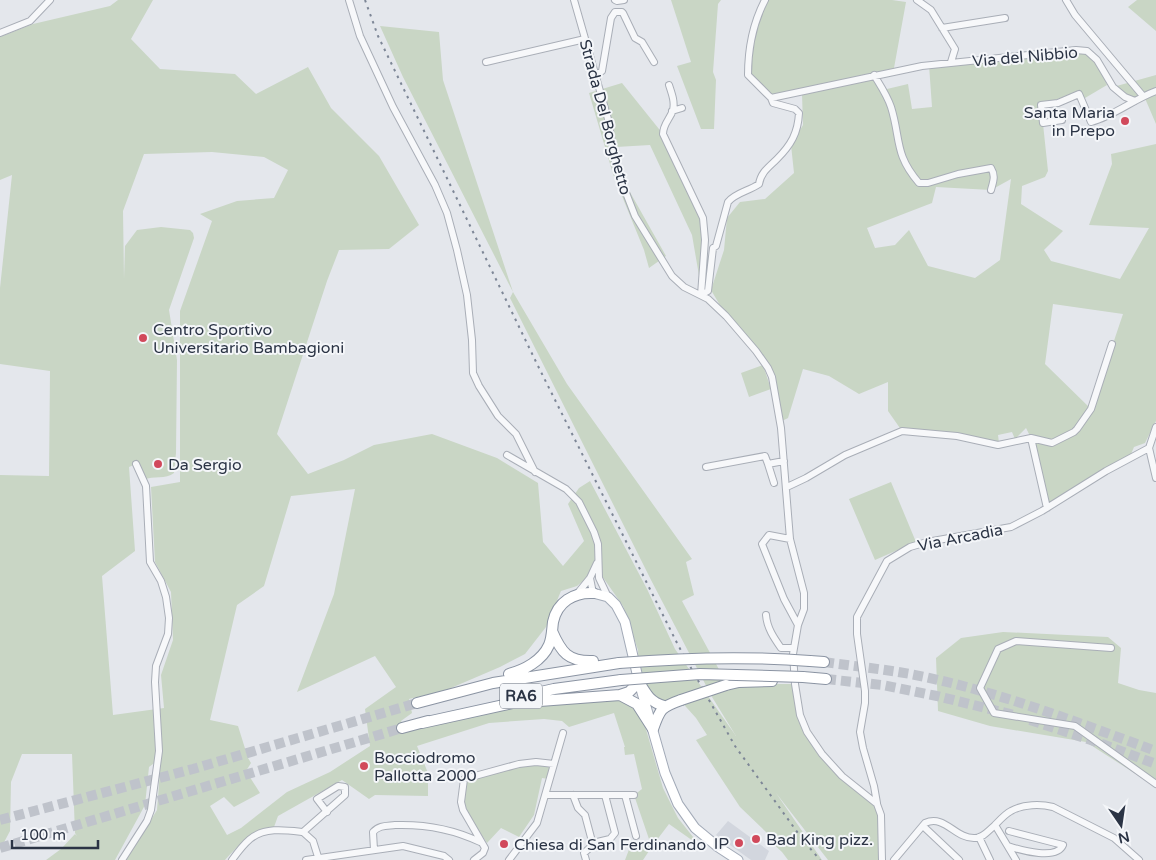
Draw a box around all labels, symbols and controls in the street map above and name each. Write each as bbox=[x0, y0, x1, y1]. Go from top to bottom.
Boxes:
street label: Strada Del Borghetto bbox=[575, 37, 635, 197]
street label: Via del Nibbio bbox=[971, 42, 1079, 72]
place label: Santa Maria in Prepo bbox=[1024, 103, 1115, 141]
marker: Santa Maria in Prepo bbox=[1119, 115, 1131, 127]
place label: Centro Sportivo Universitario Bambagioni bbox=[153, 320, 344, 358]
marker: Centro Sportivo Universitario Bambagioni bbox=[137, 332, 149, 344]
place label: Da Sergio bbox=[168, 455, 242, 475]
marker: Da Sergio bbox=[152, 458, 164, 470]
street label: Via Arcadia bbox=[916, 520, 1005, 556]
road number: RA6 bbox=[500, 684, 542, 708]
place label: Bocciodromo Pallotta 2000 bbox=[374, 748, 477, 786]
marker: Bocciodromo Pallotta 2000 bbox=[358, 760, 370, 772]
north arrow bbox=[1096, 800, 1146, 850]
scale bar bbox=[12, 818, 99, 850]
text: 100 m bbox=[20, 826, 66, 844]
text: N bbox=[1116, 828, 1131, 847]
place label: Bad King pizz. bbox=[766, 830, 873, 850]
marker: Bad King pizz. bbox=[750, 833, 762, 845]
place label: IP bbox=[714, 834, 729, 854]
place label: Chiesa di San Ferdinando bbox=[514, 835, 706, 855]
marker: IP bbox=[733, 837, 745, 849]
marker: Chiesa di San Ferdinando bbox=[498, 838, 510, 850]

